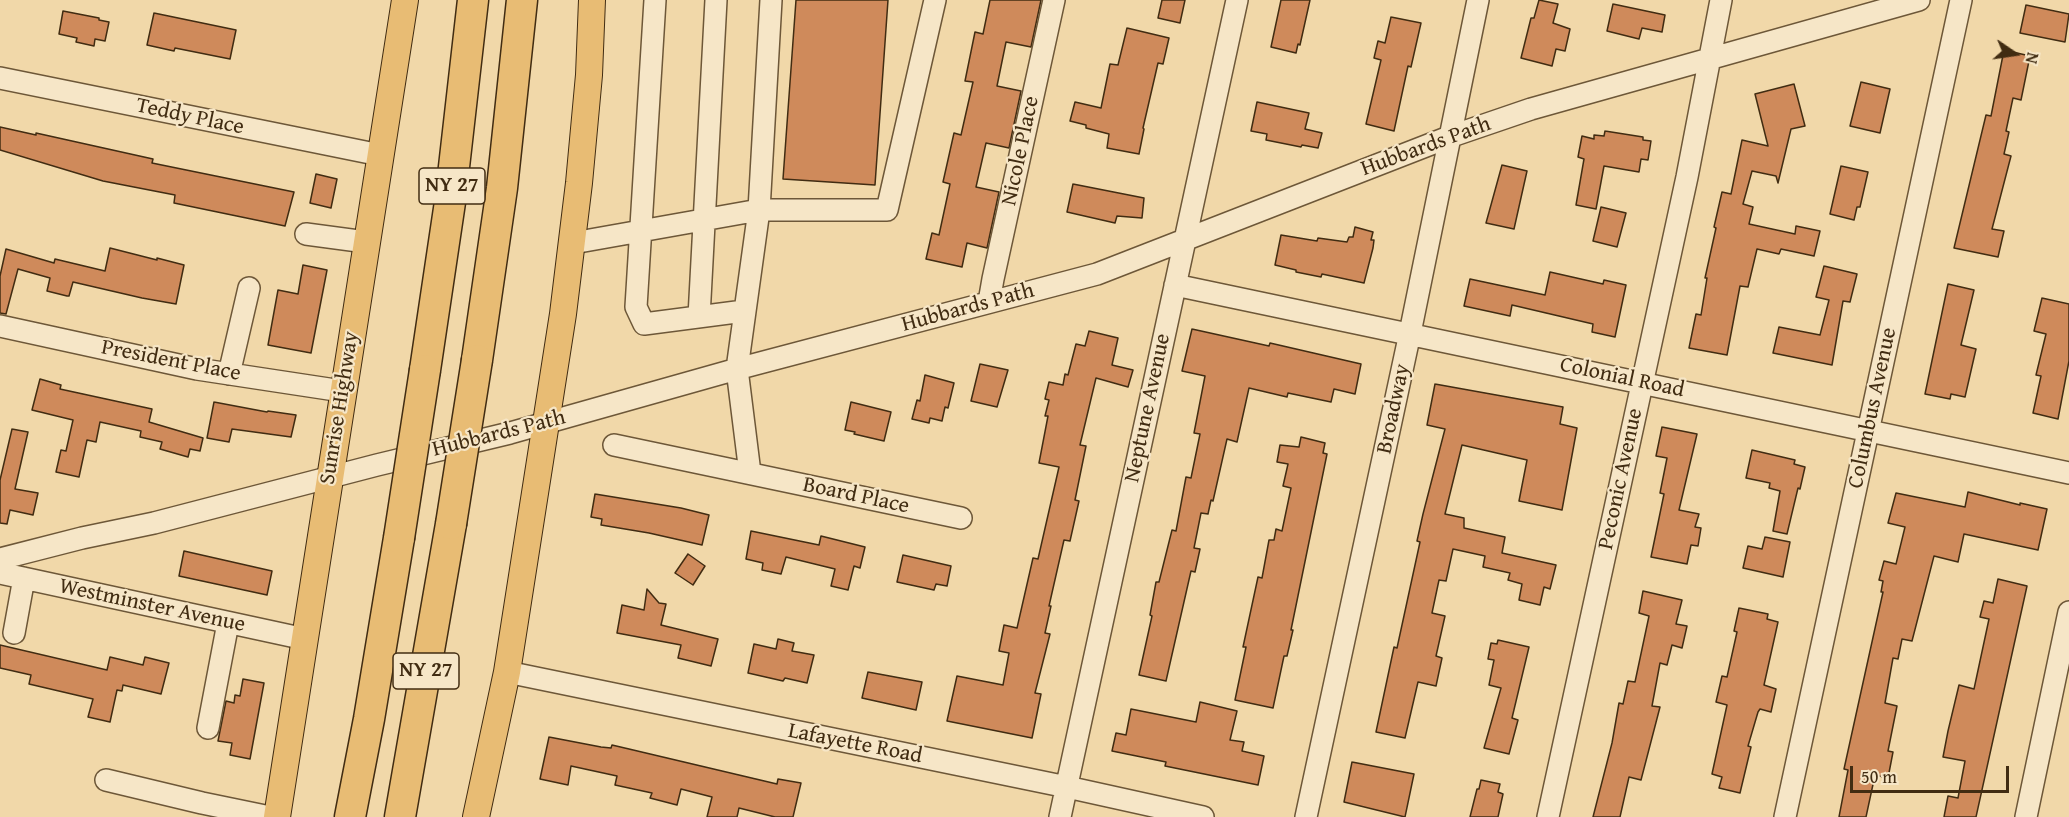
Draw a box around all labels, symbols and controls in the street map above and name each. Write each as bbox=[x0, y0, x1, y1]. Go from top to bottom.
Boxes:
north arrow bbox=[1985, 24, 2045, 84]
text: N bbox=[2020, 50, 2045, 66]
street label: Teddy Place bbox=[134, 93, 246, 141]
street label: Nicole Place bbox=[997, 94, 1045, 208]
street label: Hubbards Path bbox=[1357, 111, 1495, 183]
road number: NY 27 bbox=[419, 168, 485, 204]
street label: Hubbards Path bbox=[899, 278, 1037, 338]
street label: Columbus Avenue bbox=[1843, 325, 1903, 491]
street label: Sunrise Highway bbox=[315, 329, 365, 487]
street label: Neptune Avenue bbox=[1119, 331, 1177, 485]
street label: President Place bbox=[99, 335, 243, 387]
street label: Colonial Road bbox=[1557, 352, 1687, 404]
street label: Broadway bbox=[1372, 362, 1416, 456]
street label: Hubbards Path bbox=[430, 405, 568, 463]
street label: Peconic Avenue bbox=[1593, 406, 1649, 552]
street label: Board Place bbox=[800, 472, 912, 520]
street label: Westminster Avenue bbox=[57, 573, 247, 639]
road number: NY 27 bbox=[393, 653, 459, 689]
street label: Lafayette Road bbox=[786, 718, 924, 770]
scale bar bbox=[1853, 754, 2012, 792]
text: 50 m bbox=[1861, 763, 1897, 790]

